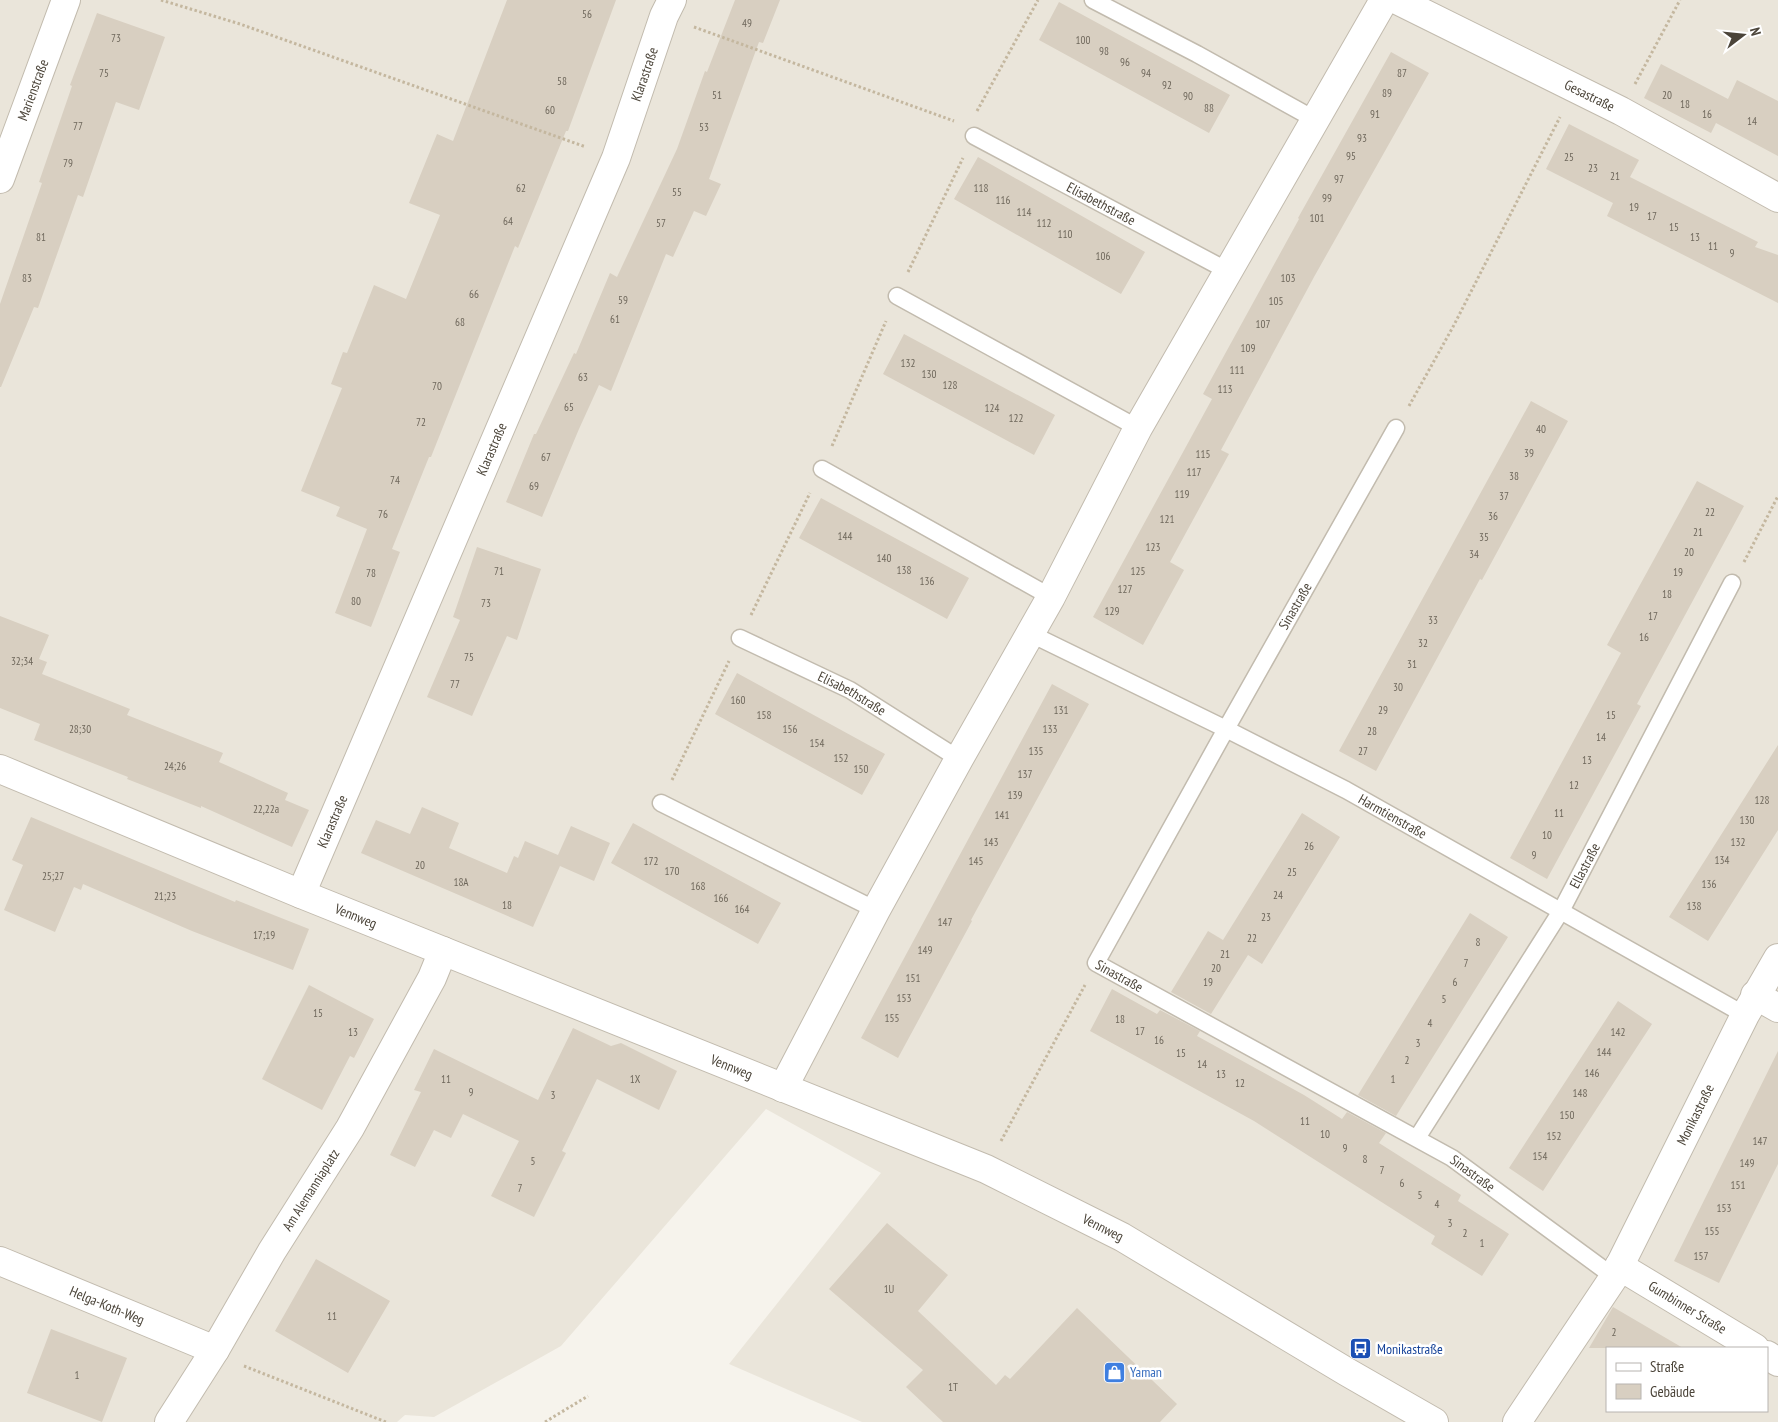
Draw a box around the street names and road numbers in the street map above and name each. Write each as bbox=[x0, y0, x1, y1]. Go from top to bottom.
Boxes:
street label: Klarastraße bbox=[627, 45, 662, 104]
street label: Marienstraße bbox=[13, 57, 52, 123]
street label: Gesastraße bbox=[1562, 75, 1618, 116]
street label: Elisabethstraße bbox=[1064, 178, 1139, 229]
street label: Klarastraße bbox=[472, 420, 511, 478]
street label: Sinastraße bbox=[1274, 579, 1316, 633]
street label: Elisabethstraße bbox=[815, 667, 890, 720]
street label: Harmtienstraße bbox=[1355, 790, 1430, 843]
street label: Klarastraße bbox=[313, 792, 351, 851]
street label: Ellastraße bbox=[1565, 840, 1604, 891]
street label: Vennweg bbox=[331, 899, 379, 933]
street label: Sinastraße bbox=[1092, 956, 1146, 996]
street label: Vennweg bbox=[707, 1050, 755, 1083]
street label: Monikastraße bbox=[1672, 1081, 1718, 1148]
street label: Am Alemanniaplatz bbox=[278, 1146, 343, 1234]
street label: Sinastraße bbox=[1447, 1151, 1499, 1196]
street label: Vennweg bbox=[1079, 1209, 1127, 1245]
street label: Gumbinner Straße bbox=[1645, 1277, 1730, 1338]
street label: Helga-Koth-Weg bbox=[67, 1282, 147, 1329]

